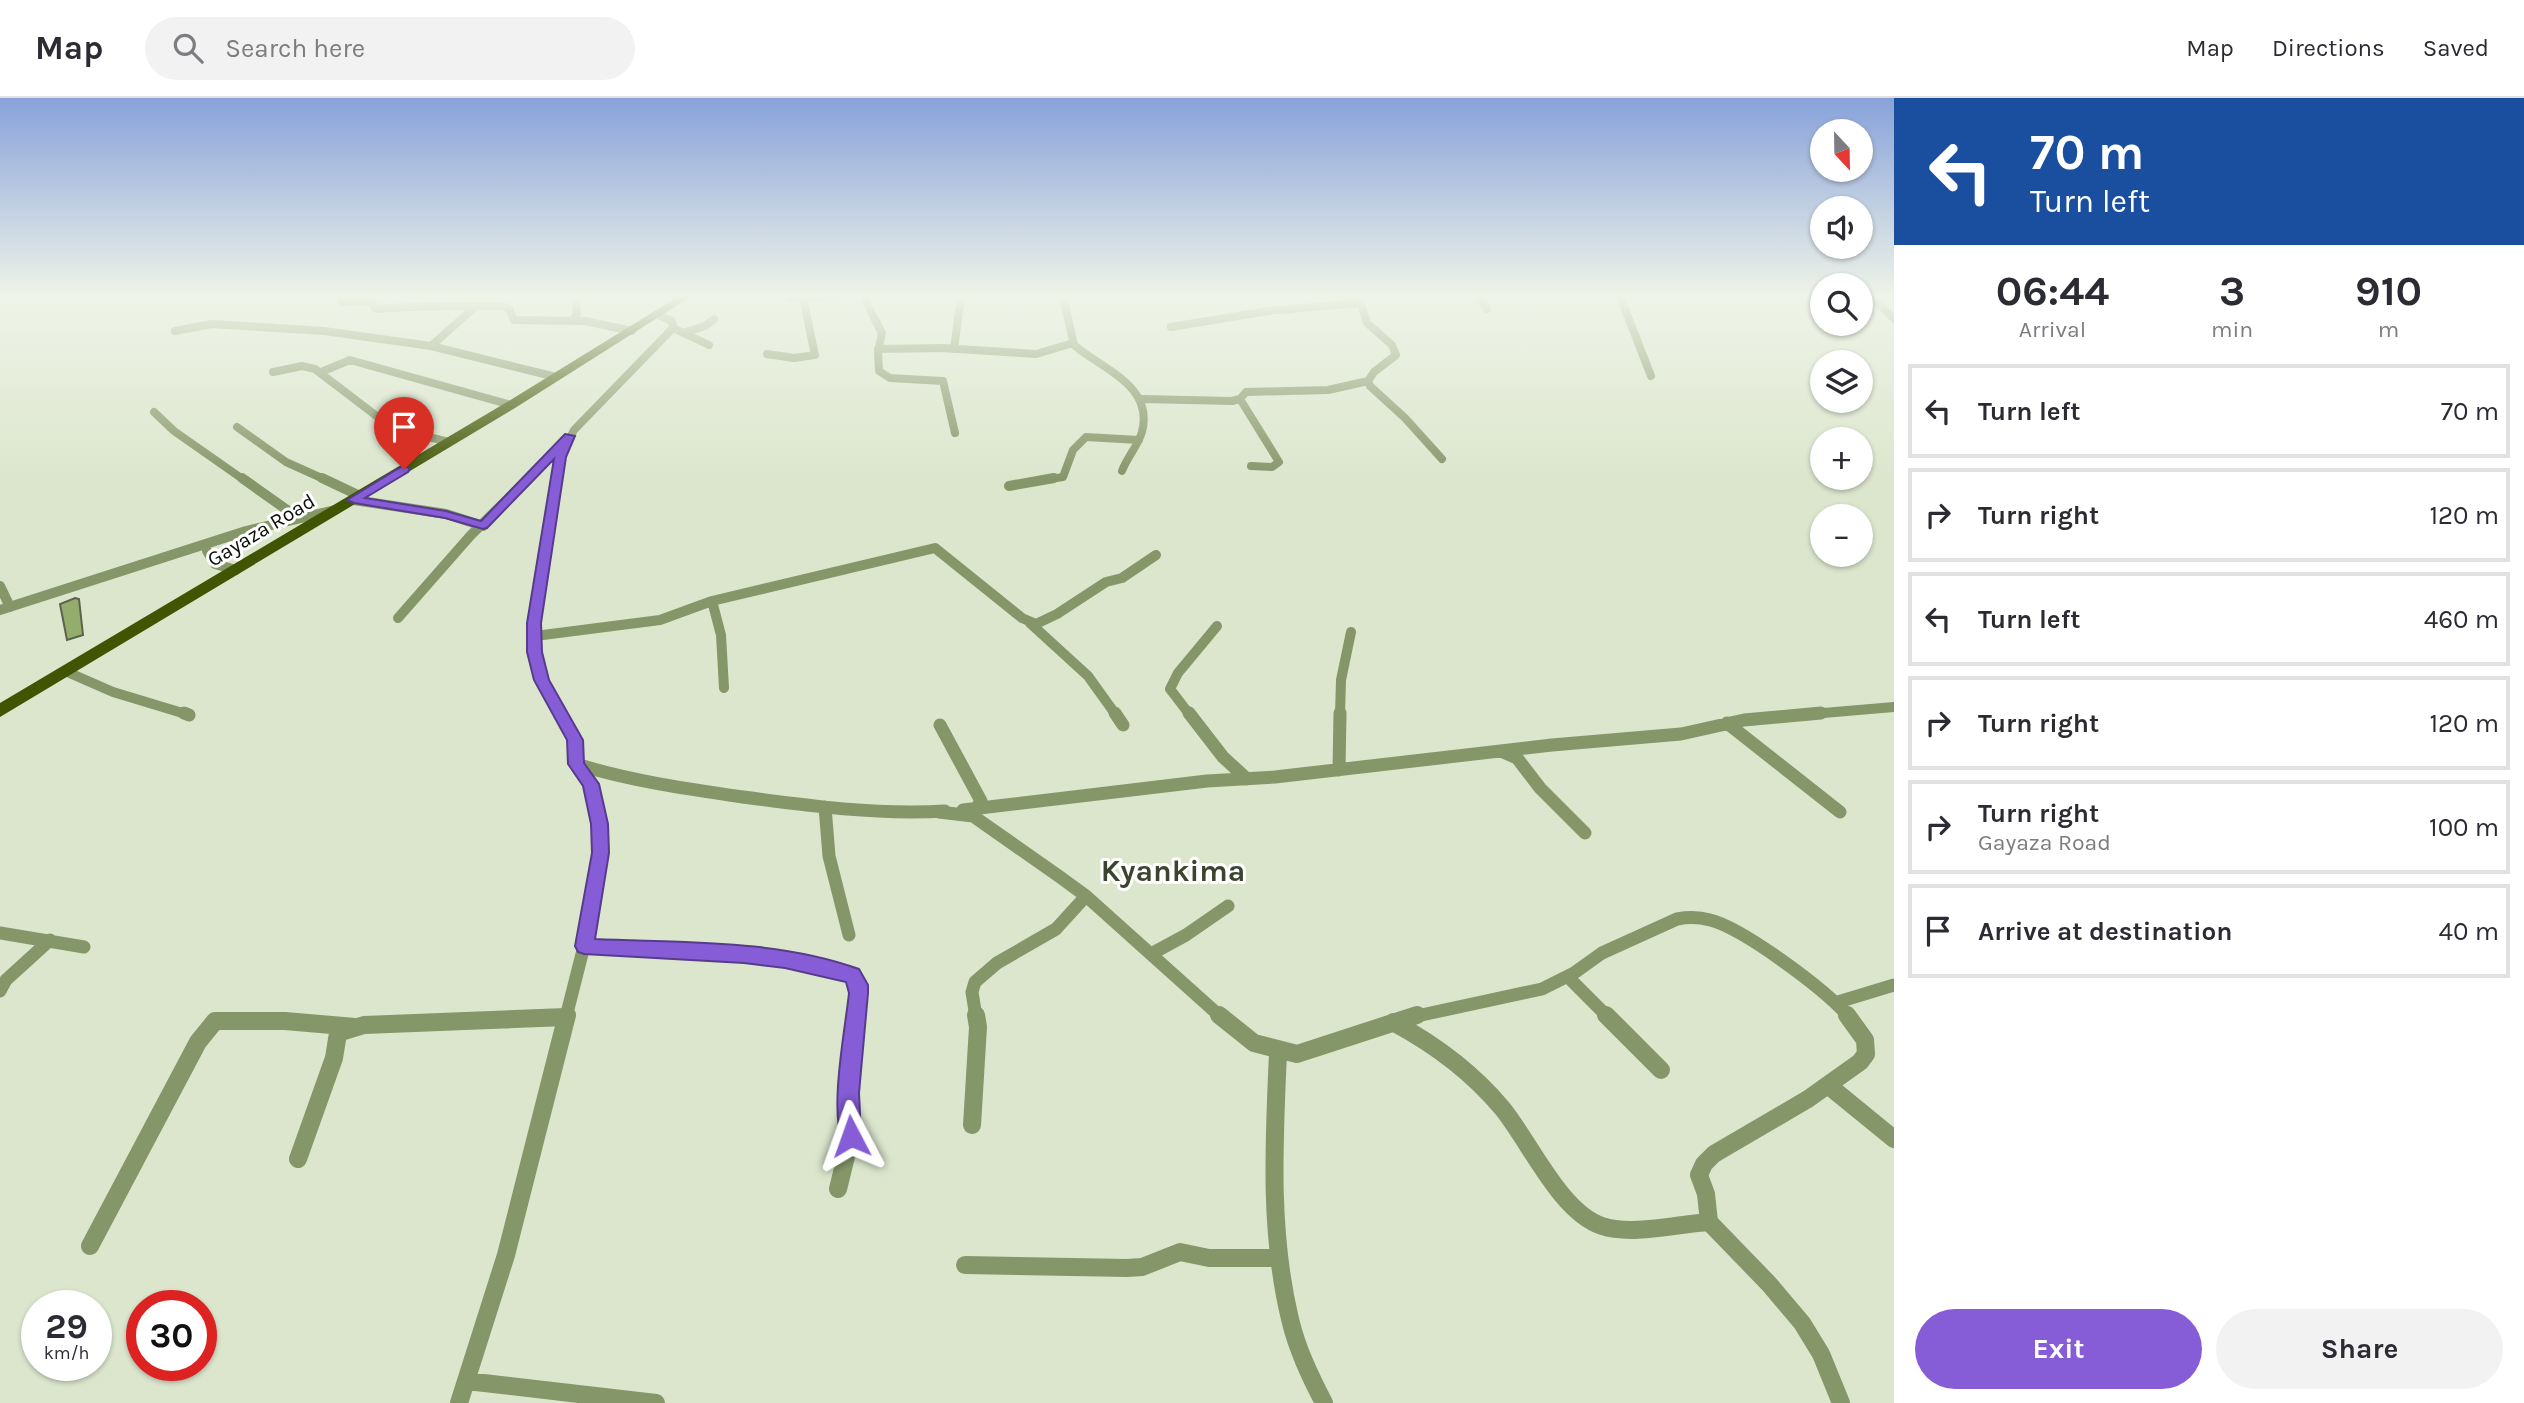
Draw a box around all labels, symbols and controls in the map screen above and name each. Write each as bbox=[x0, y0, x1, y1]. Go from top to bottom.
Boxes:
search box bbox=[145, 17, 635, 80]
text: Map bbox=[35, 29, 103, 67]
icon: search bbox=[169, 29, 207, 67]
text: Search here bbox=[225, 33, 365, 64]
text: Map bbox=[2186, 34, 2234, 62]
text: Directions bbox=[2272, 34, 2385, 62]
text: Saved bbox=[2423, 34, 2489, 62]
north arrow bbox=[1810, 119, 1872, 182]
map controls bbox=[1810, 119, 1873, 567]
text: 70 m bbox=[2030, 124, 2144, 181]
icon: left bbox=[1915, 126, 2006, 217]
text: Turn left bbox=[2030, 183, 2150, 220]
button: sound bbox=[1810, 196, 1873, 259]
text: 06:44 bbox=[1996, 266, 2109, 316]
text: 3 bbox=[2219, 266, 2245, 316]
text: 910 bbox=[2355, 266, 2422, 316]
button: search bbox=[1810, 273, 1873, 336]
text: Arrival bbox=[2019, 316, 2086, 343]
text: min bbox=[2211, 316, 2253, 343]
text: m bbox=[2378, 316, 2399, 343]
button: layers bbox=[1810, 350, 1873, 413]
icon: left bbox=[1919, 392, 1957, 430]
text: Turn left bbox=[1978, 396, 2080, 427]
text: 70 m bbox=[2441, 396, 2499, 427]
pin bbox=[374, 397, 434, 469]
icon: arrive bbox=[385, 408, 423, 446]
button: + bbox=[1810, 427, 1873, 490]
street label: Gayaza Road bbox=[203, 488, 319, 572]
icon: right bbox=[1919, 496, 1957, 534]
text: Turn right bbox=[1978, 500, 2099, 531]
text: 120 m bbox=[2429, 500, 2499, 531]
button: − bbox=[1810, 504, 1873, 567]
icon: left bbox=[1919, 600, 1957, 638]
text: Turn left bbox=[1978, 604, 2080, 635]
text: 460 m bbox=[2424, 604, 2499, 635]
icon: right bbox=[1919, 704, 1957, 742]
text: Turn right bbox=[1978, 708, 2099, 739]
text: 120 m bbox=[2429, 708, 2499, 739]
text: Turn right bbox=[1978, 798, 2099, 829]
icon: right bbox=[1919, 808, 1957, 846]
text: 100 m bbox=[2429, 812, 2499, 843]
text: Gayaza Road bbox=[1978, 829, 2111, 856]
district label: Kyankima bbox=[1101, 853, 1245, 889]
icon: arrive bbox=[1919, 912, 1957, 950]
text: Arrive at destination bbox=[1978, 916, 2232, 947]
text: 40 m bbox=[2439, 916, 2499, 947]
position arrow bbox=[814, 1099, 888, 1173]
speed limit sign: 30 bbox=[126, 1290, 217, 1381]
text: 29 bbox=[45, 1306, 88, 1347]
button: Exit bbox=[1915, 1309, 2202, 1389]
button: Share bbox=[2216, 1309, 2503, 1389]
text: km/h bbox=[44, 1342, 89, 1364]

